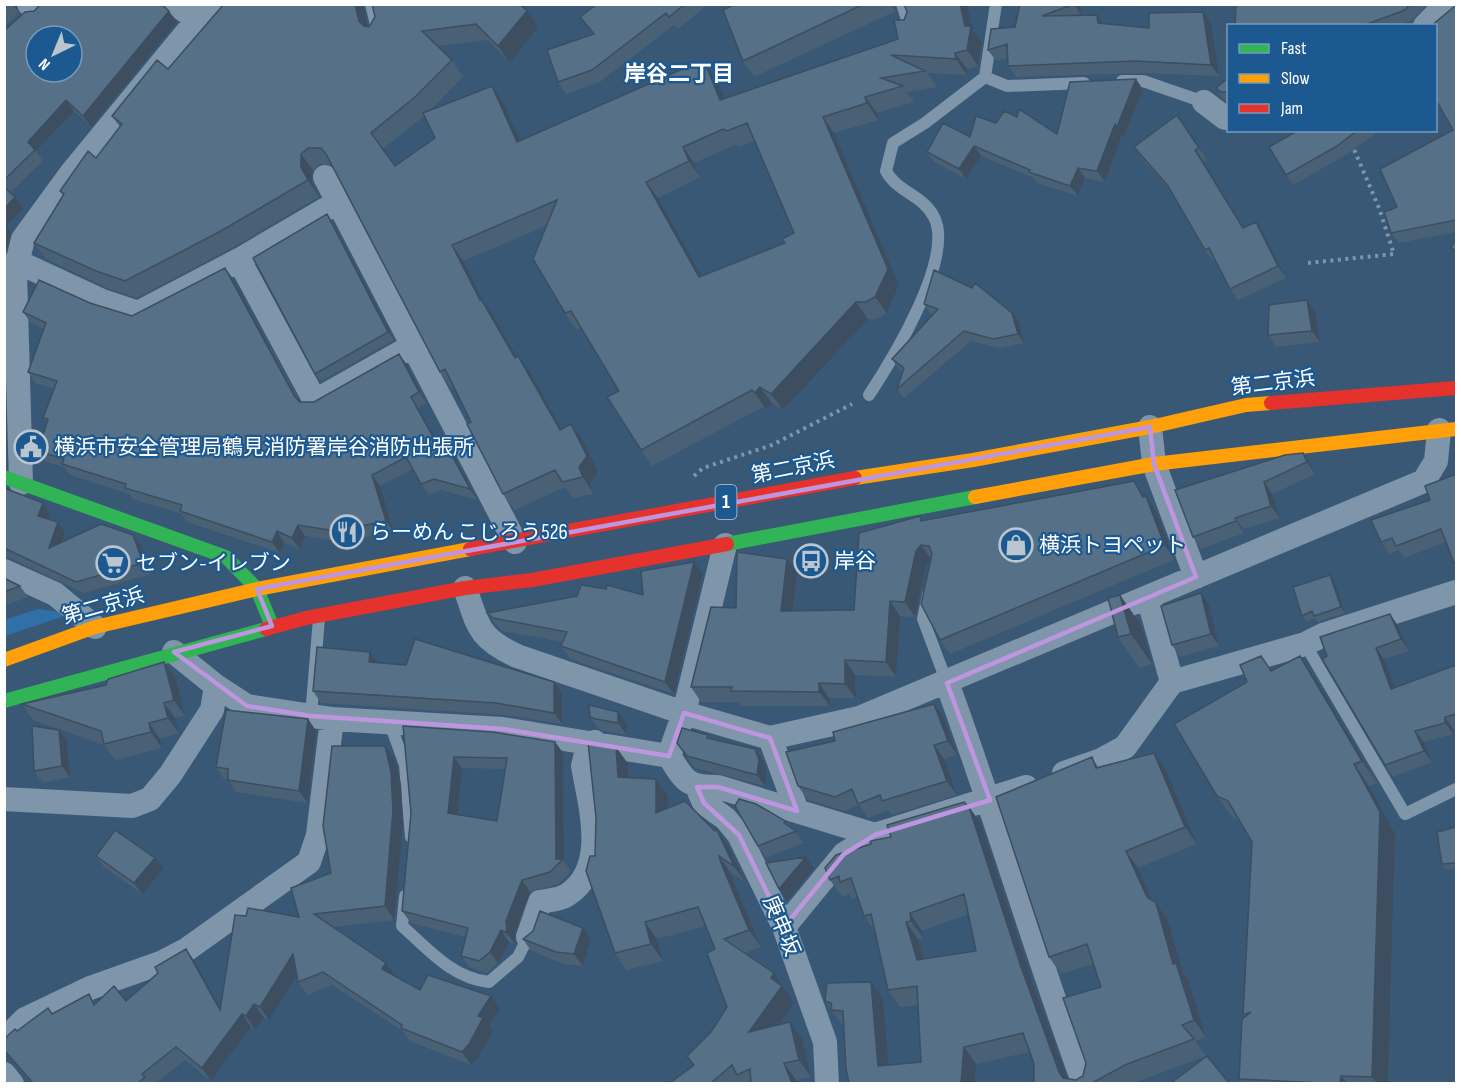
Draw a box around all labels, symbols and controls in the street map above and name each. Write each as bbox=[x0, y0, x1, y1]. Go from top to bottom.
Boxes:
north arrow bbox=[24, 24, 84, 84]
legend bbox=[1227, 24, 1437, 132]
text: Fast bbox=[1281, 38, 1307, 59]
text: N bbox=[35, 54, 54, 74]
district label: 岸谷二丁目 bbox=[624, 61, 734, 88]
text: Slow bbox=[1281, 68, 1310, 89]
text: Jam bbox=[1280, 98, 1303, 119]
street label: 第二京浜 bbox=[1230, 365, 1316, 401]
public building icon: 横浜市安全管理局鶴見消防署岸谷消防出張所 bbox=[13, 429, 49, 465]
place label: 横浜市安全管理局鶴見消防署岸谷消防出張所 bbox=[54, 435, 474, 460]
street label: 第二京浜 bbox=[749, 448, 837, 488]
road number: 1 bbox=[716, 485, 736, 519]
restaurant icon: らーめん こじろう526 bbox=[329, 514, 365, 550]
place label: らーめん こじろう526 bbox=[370, 520, 568, 545]
shop icon: 横浜トヨペット bbox=[998, 527, 1034, 563]
place label: 横浜トヨペット bbox=[1039, 533, 1186, 558]
bus stop icon: 岸谷 bbox=[793, 543, 829, 579]
supermarket icon: セブン-イレブン bbox=[95, 545, 131, 581]
place label: 岸谷 bbox=[834, 549, 876, 574]
place label: セブン-イレブン bbox=[136, 551, 291, 576]
street label: 第二京浜 bbox=[59, 582, 147, 630]
street label: 庚申坂 bbox=[757, 892, 805, 960]

